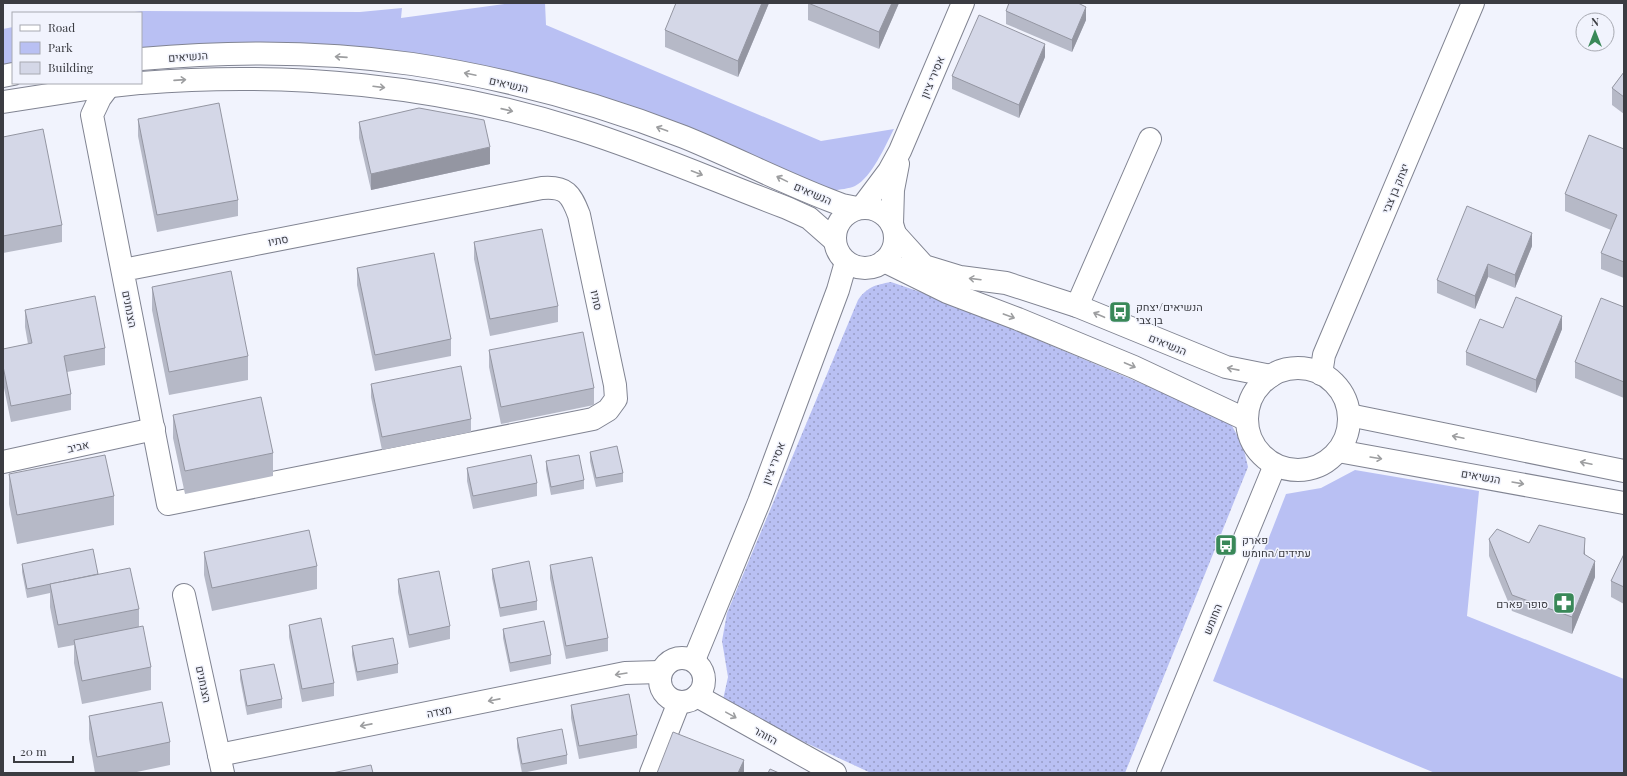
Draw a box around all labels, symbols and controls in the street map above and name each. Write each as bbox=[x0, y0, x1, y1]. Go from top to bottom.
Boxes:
legend bbox=[12, 12, 142, 84]
north arrow bbox=[1575, 12, 1615, 52]
text: N bbox=[1591, 14, 1599, 29]
text: Road bbox=[48, 19, 75, 35]
text: Park bbox=[48, 39, 73, 55]
street label: הנשיאים bbox=[168, 47, 208, 65]
one-way arrow bbox=[335, 54, 348, 61]
street label: אסירי ציון bbox=[916, 54, 948, 100]
text: Building bbox=[48, 59, 94, 75]
one-way arrow bbox=[464, 70, 477, 78]
street label: הנשיאים bbox=[488, 72, 530, 96]
one-way arrow bbox=[173, 76, 186, 83]
one-way arrow bbox=[373, 83, 386, 91]
one-way arrow bbox=[501, 107, 514, 115]
one-way arrow bbox=[656, 125, 668, 133]
street label: יצחק בן צבי bbox=[1378, 161, 1412, 215]
one-way arrow bbox=[690, 170, 702, 178]
one-way arrow bbox=[776, 175, 788, 182]
street label: הנשיאים bbox=[792, 178, 834, 208]
street label: סתיו bbox=[267, 231, 289, 249]
one-way arrow bbox=[969, 275, 982, 283]
street label: סתיו bbox=[588, 288, 606, 312]
street label: הצנחנים bbox=[119, 289, 141, 329]
bus stop icon: הנשיאים/יצחק בן צבי bbox=[1107, 299, 1133, 325]
place label: הנשיאים/יצחק בן צבי bbox=[1136, 299, 1203, 327]
one-way arrow bbox=[1093, 311, 1105, 319]
one-way arrow bbox=[1003, 312, 1015, 320]
street label: הנשיאים bbox=[1147, 330, 1189, 358]
one-way arrow bbox=[1123, 362, 1135, 369]
one-way arrow bbox=[1226, 364, 1239, 372]
one-way arrow bbox=[1452, 433, 1465, 441]
street label: אביב bbox=[66, 436, 90, 456]
street label: אסירי ציון bbox=[758, 439, 788, 487]
one-way arrow bbox=[1369, 454, 1382, 462]
one-way arrow bbox=[1580, 459, 1593, 467]
street label: הנשיאים bbox=[1460, 465, 1502, 487]
one-way arrow bbox=[1511, 479, 1524, 487]
bus stop icon: פארק עתידים/החומש bbox=[1213, 532, 1239, 558]
place label: פארק עתידים/החומש bbox=[1242, 532, 1311, 560]
pharmacy icon: סופר פארם bbox=[1551, 590, 1577, 616]
place label: סופר פארם bbox=[1496, 596, 1548, 611]
street label: החומש bbox=[1199, 601, 1225, 637]
street label: הצנחנים bbox=[193, 664, 215, 704]
one-way arrow bbox=[615, 671, 628, 679]
one-way arrow bbox=[488, 696, 501, 704]
street label: מצדה bbox=[425, 701, 453, 721]
one-way arrow bbox=[725, 712, 737, 720]
one-way arrow bbox=[360, 722, 373, 730]
street label: הזוהר bbox=[751, 722, 781, 748]
scale bar bbox=[14, 738, 73, 764]
text: 20 m bbox=[20, 743, 47, 759]

